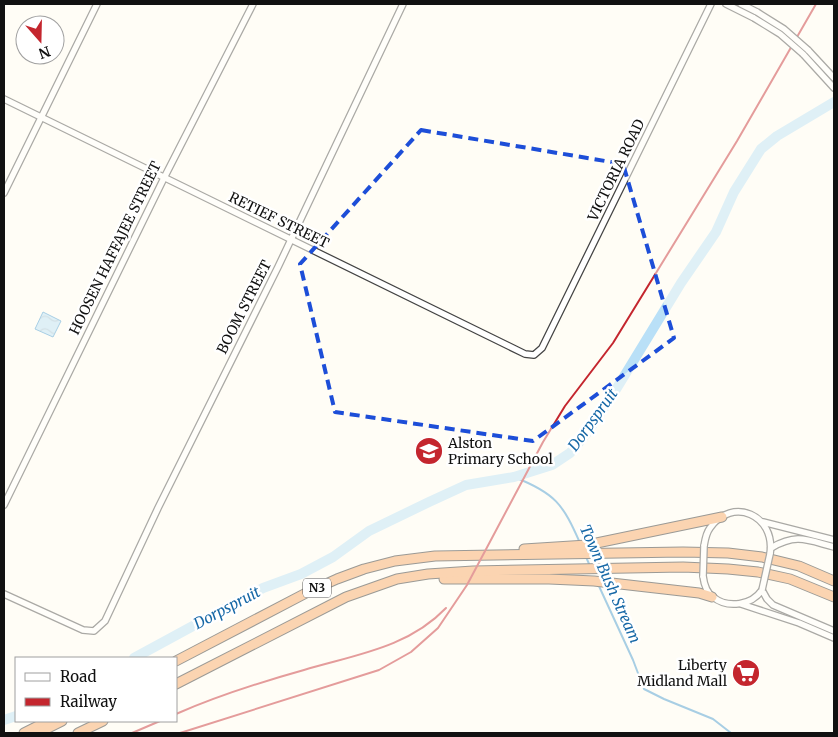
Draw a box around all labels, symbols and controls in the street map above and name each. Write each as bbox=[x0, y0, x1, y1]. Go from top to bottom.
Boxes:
north arrow bbox=[15, 15, 65, 65]
text: N bbox=[36, 42, 53, 63]
street label: VICTORIA ROAD bbox=[583, 116, 649, 225]
street label: HOOSEN HAFFAJEE STREET bbox=[65, 158, 165, 338]
street label: RETIEF STREET bbox=[226, 188, 332, 252]
street label: BOOM STREET bbox=[213, 257, 275, 357]
water label: Dorpspruit bbox=[563, 384, 622, 455]
place label: Alston Primary School bbox=[447, 434, 553, 468]
school or university icon: Alston Primary School bbox=[414, 436, 444, 466]
water label: Town Bush Stream bbox=[576, 522, 645, 646]
road number: N3 bbox=[303, 578, 331, 598]
water label: Dorpspruit bbox=[189, 582, 264, 633]
place label: Liberty Midland Mall bbox=[637, 656, 728, 690]
legend bbox=[15, 657, 178, 722]
supermarket icon: Liberty Midland Mall bbox=[731, 658, 761, 688]
text: Road bbox=[60, 667, 96, 686]
text: Railway bbox=[60, 692, 117, 711]

